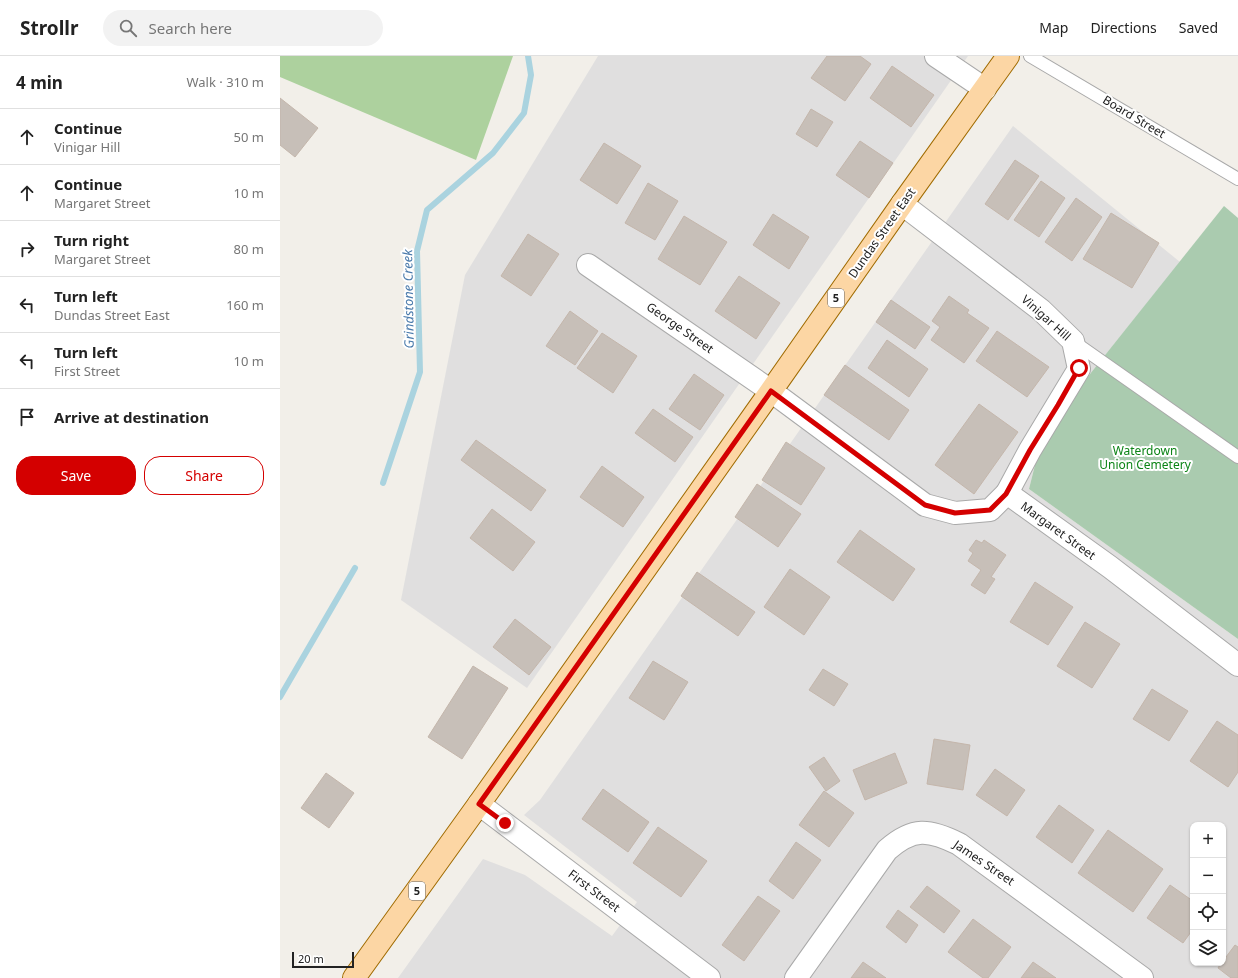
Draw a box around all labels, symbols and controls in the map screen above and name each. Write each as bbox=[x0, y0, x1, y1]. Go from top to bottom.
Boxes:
search box bbox=[103, 10, 383, 46]
text: Strollr bbox=[20, 15, 79, 41]
icon: search bbox=[117, 17, 139, 39]
text: Search here bbox=[149, 18, 232, 38]
text: Map bbox=[1039, 18, 1068, 37]
text: Directions bbox=[1090, 18, 1157, 37]
text: Saved bbox=[1179, 18, 1218, 37]
text: 4 min bbox=[16, 71, 63, 94]
text: Walk · 310 m bbox=[186, 73, 264, 91]
street label: Board Street bbox=[1100, 91, 1169, 142]
text: Continue bbox=[54, 118, 122, 138]
icon: ahead bbox=[16, 126, 38, 148]
text: 50 m bbox=[234, 128, 264, 146]
text: Vinigar Hill bbox=[54, 138, 120, 156]
text: Continue bbox=[54, 174, 122, 194]
icon: ahead bbox=[16, 182, 38, 204]
text: 10 m bbox=[234, 184, 264, 202]
street label: Dundas Street East bbox=[844, 184, 920, 281]
text: Margaret Street bbox=[54, 194, 150, 212]
text: Turn right bbox=[54, 230, 129, 250]
icon: right bbox=[16, 238, 38, 260]
text: 80 m bbox=[234, 240, 264, 258]
water label: Grindstone Creek bbox=[398, 249, 418, 349]
text: Margaret Street bbox=[54, 250, 150, 268]
text: Turn left bbox=[54, 286, 118, 306]
road number: 5 bbox=[828, 289, 844, 307]
street label: Vinigar Hill bbox=[1018, 291, 1075, 344]
icon: left bbox=[16, 294, 38, 316]
text: 160 m bbox=[226, 296, 264, 314]
street label: George Street bbox=[643, 298, 718, 357]
text: Dundas Street East bbox=[54, 306, 170, 324]
text: Turn left bbox=[54, 342, 118, 362]
icon: left bbox=[16, 350, 38, 372]
text: 10 m bbox=[234, 352, 264, 370]
route start bbox=[1070, 359, 1088, 377]
text: First Street bbox=[54, 362, 120, 380]
icon: arrive bbox=[16, 406, 38, 428]
text: Arrive at destination bbox=[54, 407, 209, 427]
park label: Waterdown Union Cemetery bbox=[1099, 442, 1192, 473]
button: Save bbox=[16, 456, 136, 495]
button: Share bbox=[144, 456, 264, 495]
street label: Margaret Street bbox=[1017, 498, 1100, 564]
route end bbox=[496, 814, 514, 832]
map controls bbox=[1190, 822, 1226, 966]
button: + bbox=[1190, 822, 1226, 858]
street label: James Street bbox=[950, 835, 1019, 890]
button: − bbox=[1190, 858, 1226, 894]
street label: First Street bbox=[565, 865, 624, 916]
road number: 5 bbox=[409, 882, 425, 900]
button: locate bbox=[1190, 894, 1226, 930]
button: layers bbox=[1190, 930, 1226, 966]
scale bar bbox=[292, 950, 354, 969]
text: 20 m bbox=[298, 951, 324, 966]

